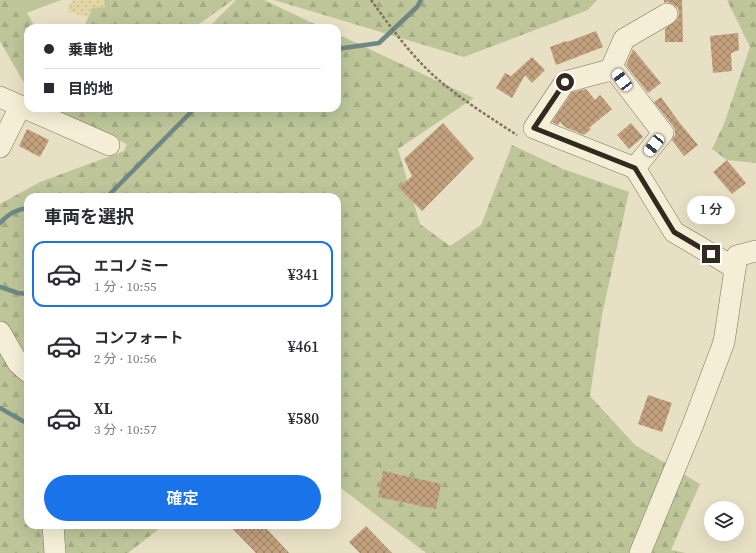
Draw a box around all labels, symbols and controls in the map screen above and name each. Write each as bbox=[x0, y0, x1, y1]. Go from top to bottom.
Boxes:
text: 乗車地 bbox=[68, 39, 113, 60]
car bbox=[610, 67, 634, 93]
route start bbox=[556, 73, 574, 91]
text: 目的地 bbox=[68, 78, 113, 99]
car bbox=[642, 132, 666, 158]
callout: 1 分 bbox=[687, 196, 735, 224]
text: 1 分 bbox=[700, 201, 722, 218]
text: 車両を選択 bbox=[44, 204, 134, 229]
route end bbox=[702, 245, 720, 263]
text: エコノミー bbox=[94, 255, 169, 276]
icon: car bbox=[46, 256, 82, 292]
text: ¥341 bbox=[288, 264, 319, 285]
text: 1 分 · 10:55 bbox=[94, 278, 156, 295]
text: コンフォート bbox=[94, 327, 184, 348]
icon: car bbox=[46, 328, 82, 364]
text: ¥461 bbox=[288, 336, 319, 357]
text: 2 分 · 10:56 bbox=[94, 350, 156, 367]
text: XL bbox=[94, 398, 113, 419]
icon: car bbox=[46, 400, 82, 436]
text: ¥580 bbox=[288, 408, 319, 429]
text: 3 分 · 10:57 bbox=[94, 421, 156, 438]
button: 確定 bbox=[44, 475, 321, 521]
map controls bbox=[704, 501, 744, 541]
button: layers bbox=[704, 501, 744, 541]

